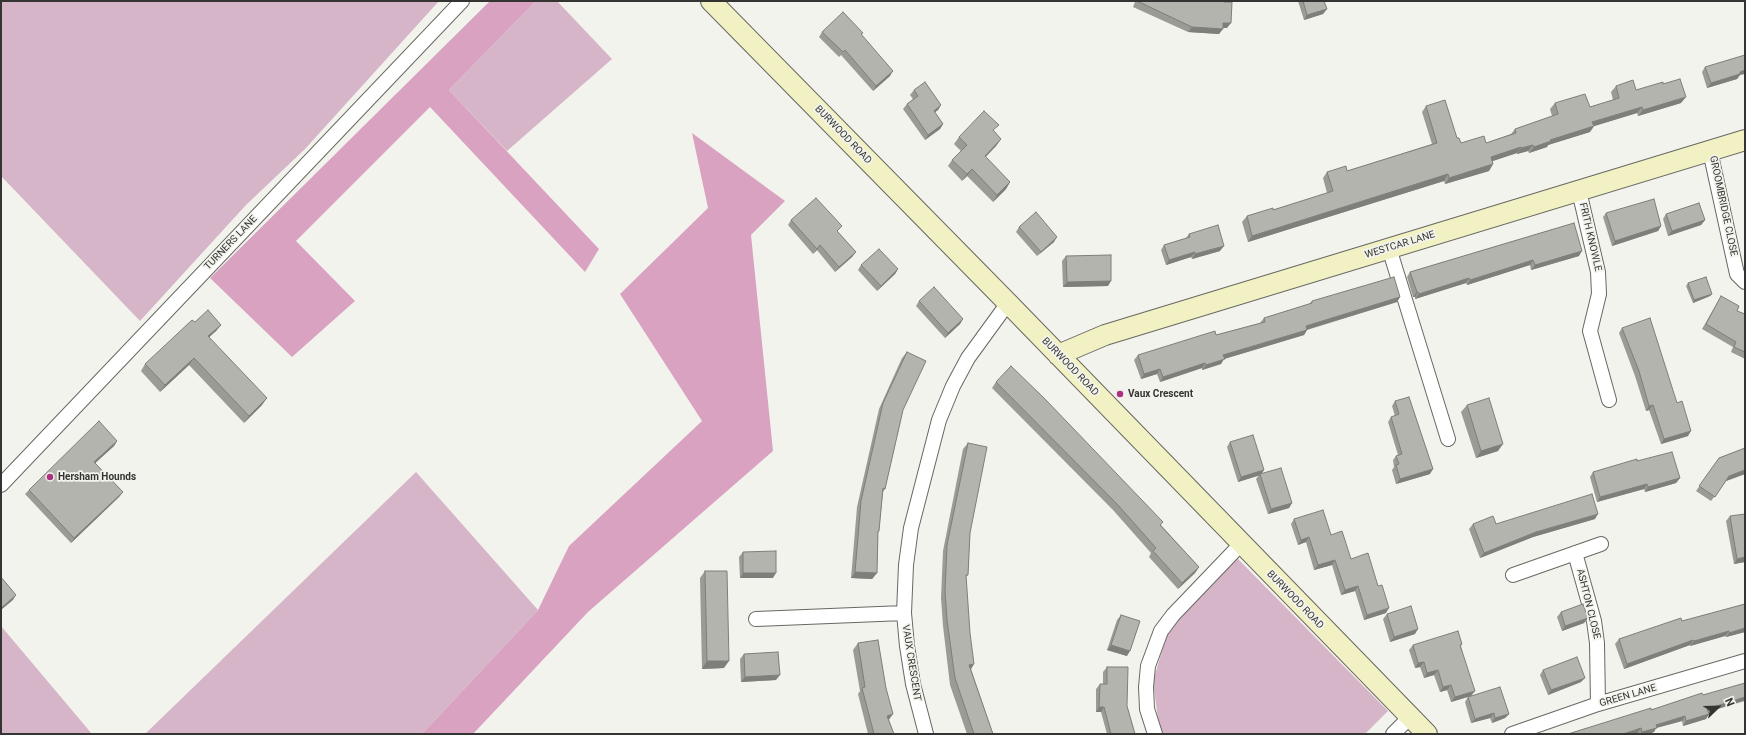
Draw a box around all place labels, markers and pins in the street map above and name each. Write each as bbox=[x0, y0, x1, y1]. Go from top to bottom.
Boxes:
place label: Vaux Crescent bbox=[1128, 388, 1193, 400]
marker: Vaux Crescent bbox=[1115, 389, 1125, 399]
place label: Hersham Hounds bbox=[58, 471, 136, 483]
marker: Hersham Hounds bbox=[45, 472, 55, 482]

